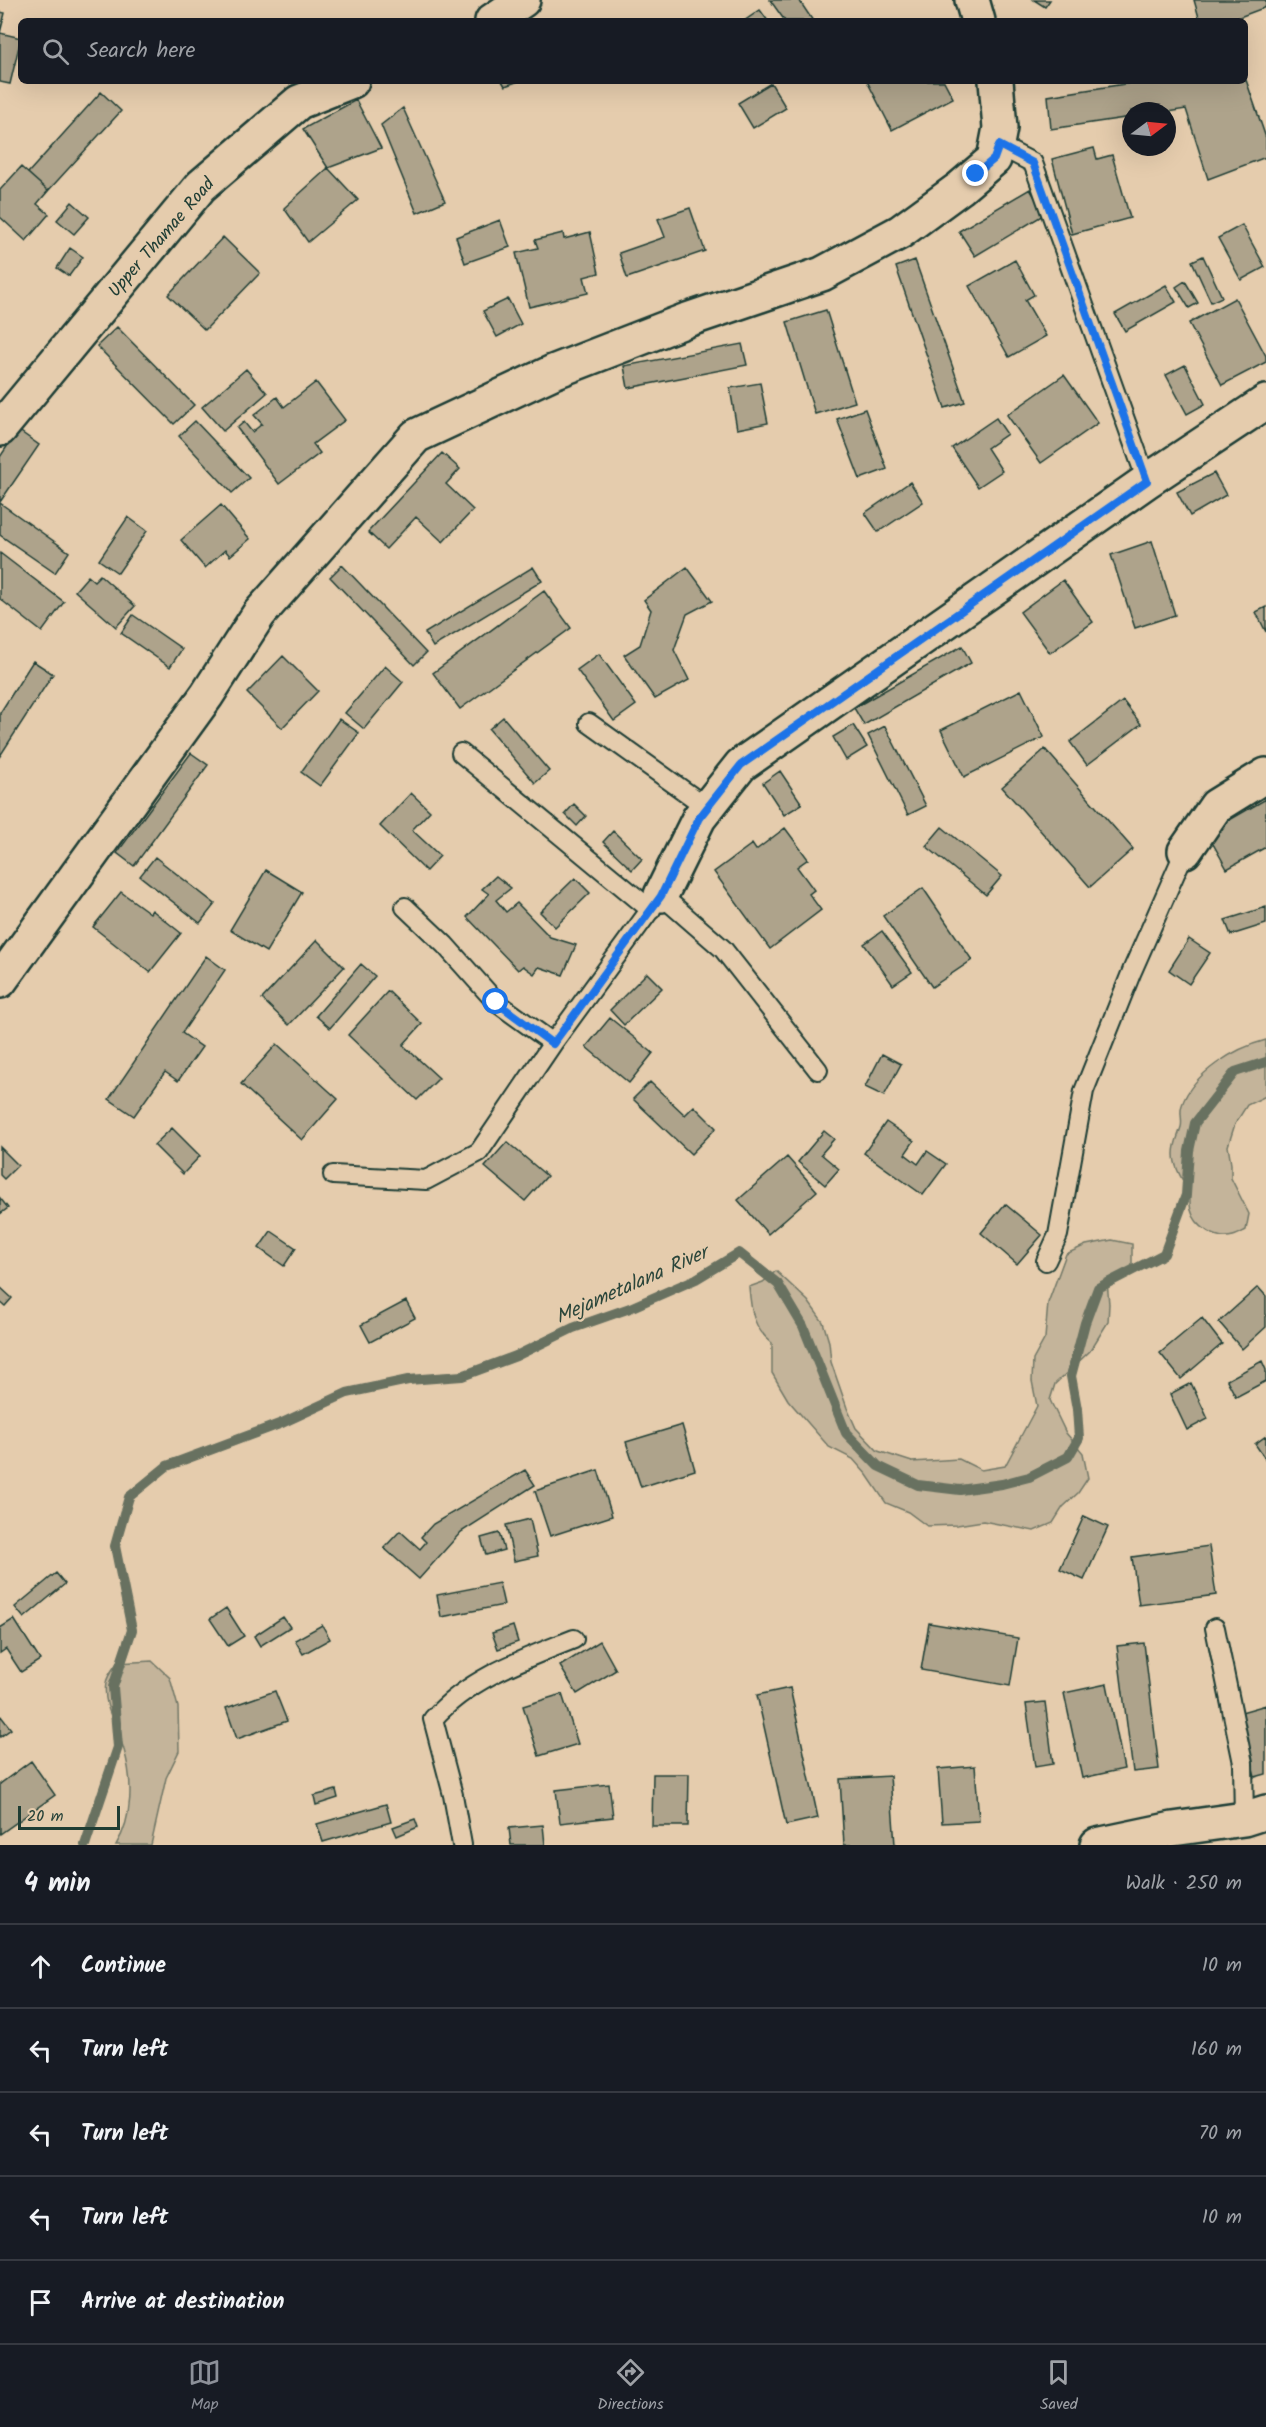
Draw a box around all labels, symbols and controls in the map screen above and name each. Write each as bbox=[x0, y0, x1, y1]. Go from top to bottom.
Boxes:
search box bbox=[18, 18, 1248, 84]
text: Search here bbox=[87, 34, 195, 69]
icon: search bbox=[39, 35, 72, 68]
north arrow bbox=[1122, 102, 1176, 156]
route end bbox=[962, 160, 988, 186]
street label: Upper Thamae Road bbox=[102, 171, 223, 305]
route start bbox=[482, 988, 508, 1014]
water label: Mejametalana River bbox=[550, 1236, 717, 1334]
scale bar bbox=[18, 1803, 120, 1830]
text: 20 m bbox=[27, 1804, 63, 1829]
text: 4 min bbox=[24, 1863, 91, 1905]
text: Walk · 250 m bbox=[1126, 1868, 1242, 1900]
text: Continue bbox=[81, 1949, 166, 1984]
icon: ahead bbox=[24, 1950, 57, 1983]
text: 10 m bbox=[1202, 1950, 1242, 1982]
text: Turn left bbox=[81, 2033, 168, 2068]
icon: left bbox=[24, 2034, 57, 2067]
text: 160 m bbox=[1191, 2034, 1242, 2066]
text: Turn left bbox=[81, 2117, 168, 2152]
icon: left bbox=[24, 2118, 57, 2151]
text: 70 m bbox=[1199, 2118, 1242, 2150]
text: Turn left bbox=[81, 2201, 168, 2236]
icon: left bbox=[24, 2202, 57, 2235]
text: 10 m bbox=[1202, 2202, 1242, 2234]
text: Arrive at destination bbox=[81, 2285, 284, 2320]
icon: arrive bbox=[24, 2286, 57, 2319]
tab: Map bbox=[188, 2356, 221, 2417]
tab: Directions bbox=[597, 2356, 664, 2417]
tab: Saved bbox=[1040, 2356, 1078, 2417]

